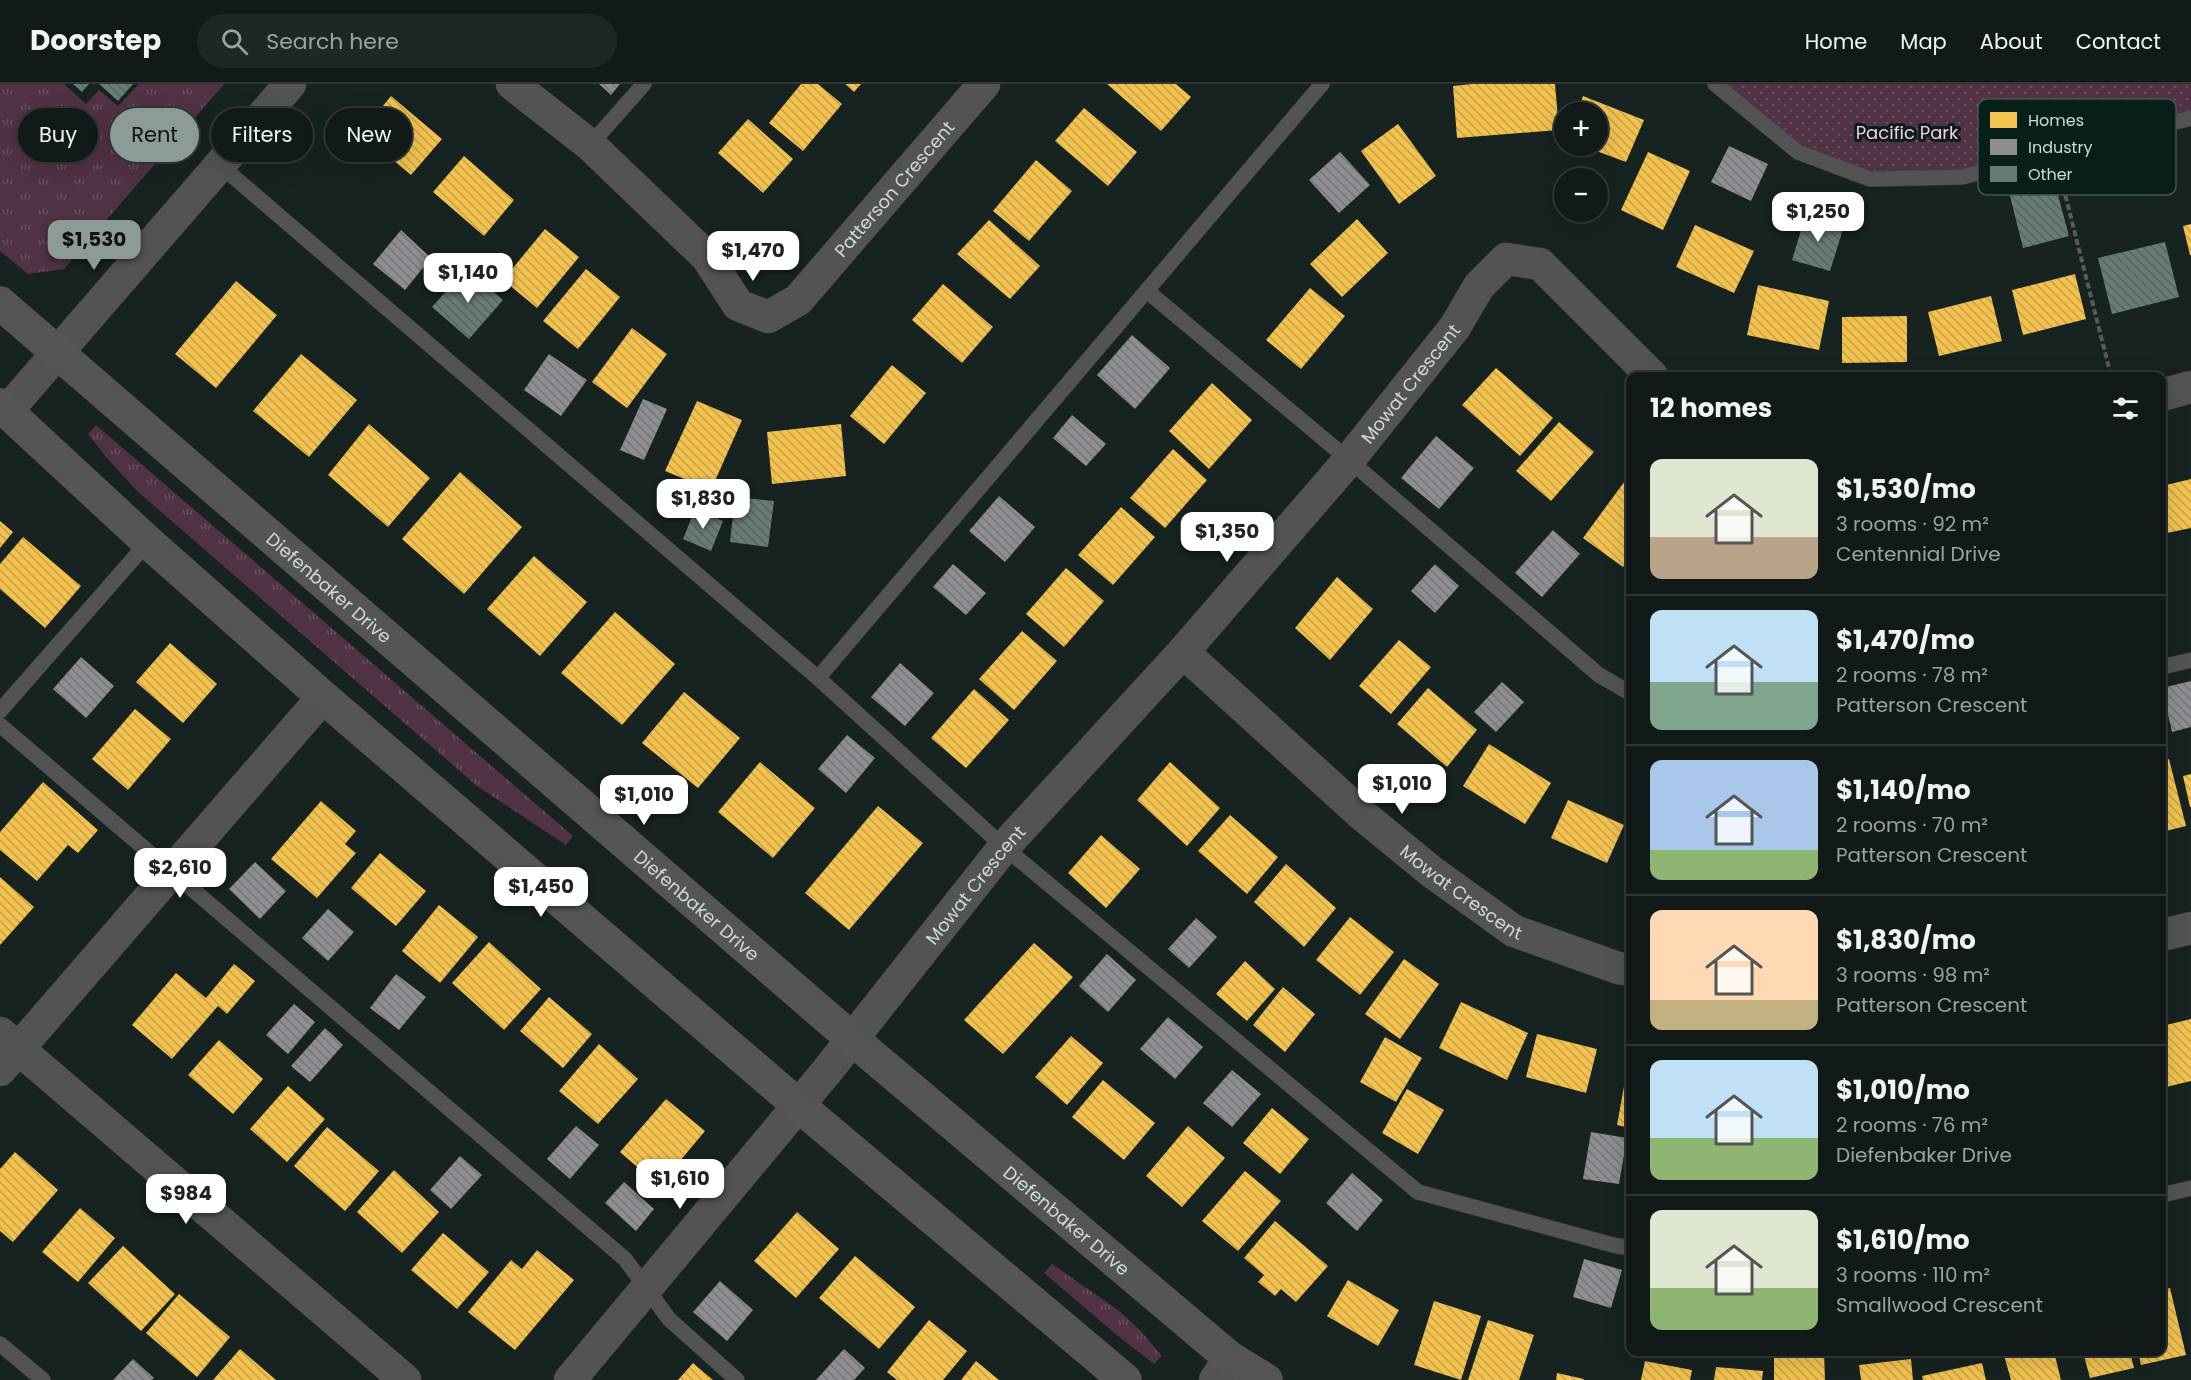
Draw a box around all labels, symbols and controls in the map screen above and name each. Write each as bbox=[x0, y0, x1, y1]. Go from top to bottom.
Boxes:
search box bbox=[197, 14, 617, 68]
text: Doorstep bbox=[30, 21, 161, 60]
icon: search bbox=[218, 25, 251, 58]
text: Search here bbox=[266, 26, 399, 57]
text: Home bbox=[1805, 27, 1867, 56]
text: Map bbox=[1900, 27, 1947, 56]
text: About bbox=[1980, 27, 2043, 56]
text: Contact bbox=[2076, 27, 2161, 56]
legend bbox=[1978, 99, 2176, 195]
map controls bbox=[1554, 102, 1608, 222]
button: + bbox=[1554, 102, 1608, 156]
chip: Buy bbox=[18, 108, 98, 162]
chip: Rent bbox=[110, 108, 199, 162]
chip: Filters bbox=[211, 108, 313, 162]
chip: New bbox=[325, 108, 412, 162]
text: Homes bbox=[2028, 109, 2084, 132]
street label: Patterson Crescent bbox=[828, 115, 960, 262]
park label: Pacific Park bbox=[1856, 120, 1959, 145]
text: Industry bbox=[2028, 136, 2092, 159]
text: Other bbox=[2028, 163, 2073, 186]
button: − bbox=[1554, 168, 1608, 222]
pin: $1,250 bbox=[1769, 192, 1867, 243]
text: $1,250 bbox=[1786, 197, 1850, 225]
pin: $1,530 bbox=[45, 220, 143, 271]
text: $1,530 bbox=[62, 225, 126, 253]
pin: $1,470 bbox=[704, 231, 802, 282]
text: $1,470 bbox=[721, 236, 785, 264]
pin: $1,140 bbox=[419, 253, 517, 304]
text: $1,140 bbox=[438, 258, 498, 286]
street label: Mowat Crescent bbox=[1355, 318, 1466, 448]
text: 12 homes bbox=[1650, 390, 1772, 426]
icon: filters bbox=[2109, 392, 2142, 425]
text: $1,530/mo bbox=[1836, 471, 1976, 507]
pin: $1,830 bbox=[654, 479, 752, 530]
icon: home bbox=[1698, 483, 1770, 555]
text: $1,830 bbox=[671, 484, 735, 512]
text: 3 rooms · 92 m² bbox=[1836, 510, 1989, 538]
pin: $1,350 bbox=[1178, 512, 1276, 563]
text: $1,350 bbox=[1195, 517, 1259, 545]
street label: Diefenbaker Drive bbox=[261, 526, 397, 649]
text: Centennial Drive bbox=[1836, 540, 2001, 568]
text: $1,470/mo bbox=[1836, 622, 1975, 658]
icon: home bbox=[1698, 634, 1770, 706]
text: 2 rooms · 78 m² bbox=[1836, 661, 1988, 689]
text: Patterson Crescent bbox=[1836, 691, 2027, 719]
pin: $1,010 bbox=[1353, 764, 1451, 815]
text: $1,010 bbox=[1372, 769, 1432, 797]
text: $1,140/mo bbox=[1836, 772, 1971, 808]
pin: $1,010 bbox=[595, 775, 693, 826]
text: $1,010 bbox=[614, 780, 674, 808]
icon: home bbox=[1698, 784, 1770, 856]
text: 2 rooms · 70 m² bbox=[1836, 811, 1988, 839]
street label: Mowat Crescent bbox=[919, 819, 1031, 950]
street label: Mowat Crescent bbox=[1395, 838, 1526, 945]
text: Patterson Crescent bbox=[1836, 841, 2027, 869]
street label: Diefenbaker Drive bbox=[629, 844, 765, 966]
pin: $2,610 bbox=[131, 848, 229, 899]
text: $2,610 bbox=[148, 853, 212, 881]
pin: $1,450 bbox=[492, 867, 590, 918]
text: $1,450 bbox=[508, 872, 574, 900]
text: $1,830/mo bbox=[1836, 922, 1976, 958]
icon: home bbox=[1698, 934, 1770, 1006]
text: 3 rooms · 98 m² bbox=[1836, 961, 1990, 989]
text: Patterson Crescent bbox=[1836, 991, 2027, 1019]
text: $1,010/mo bbox=[1836, 1072, 1970, 1108]
icon: home bbox=[1698, 1084, 1770, 1156]
text: 2 rooms · 76 m² bbox=[1836, 1111, 1988, 1139]
text: Diefenbaker Drive bbox=[1836, 1141, 2012, 1169]
pin: $1,610 bbox=[631, 1159, 729, 1210]
street label: Diefenbaker Drive bbox=[998, 1160, 1135, 1281]
text: $1,610 bbox=[650, 1164, 710, 1192]
pin: $984 bbox=[150, 1174, 222, 1225]
text: $984 bbox=[160, 1179, 212, 1207]
text: $1,610/mo bbox=[1836, 1222, 1970, 1258]
icon: home bbox=[1698, 1234, 1770, 1306]
text: 3 rooms · 110 m² bbox=[1836, 1261, 1990, 1289]
text: Smallwood Crescent bbox=[1836, 1291, 2043, 1319]

